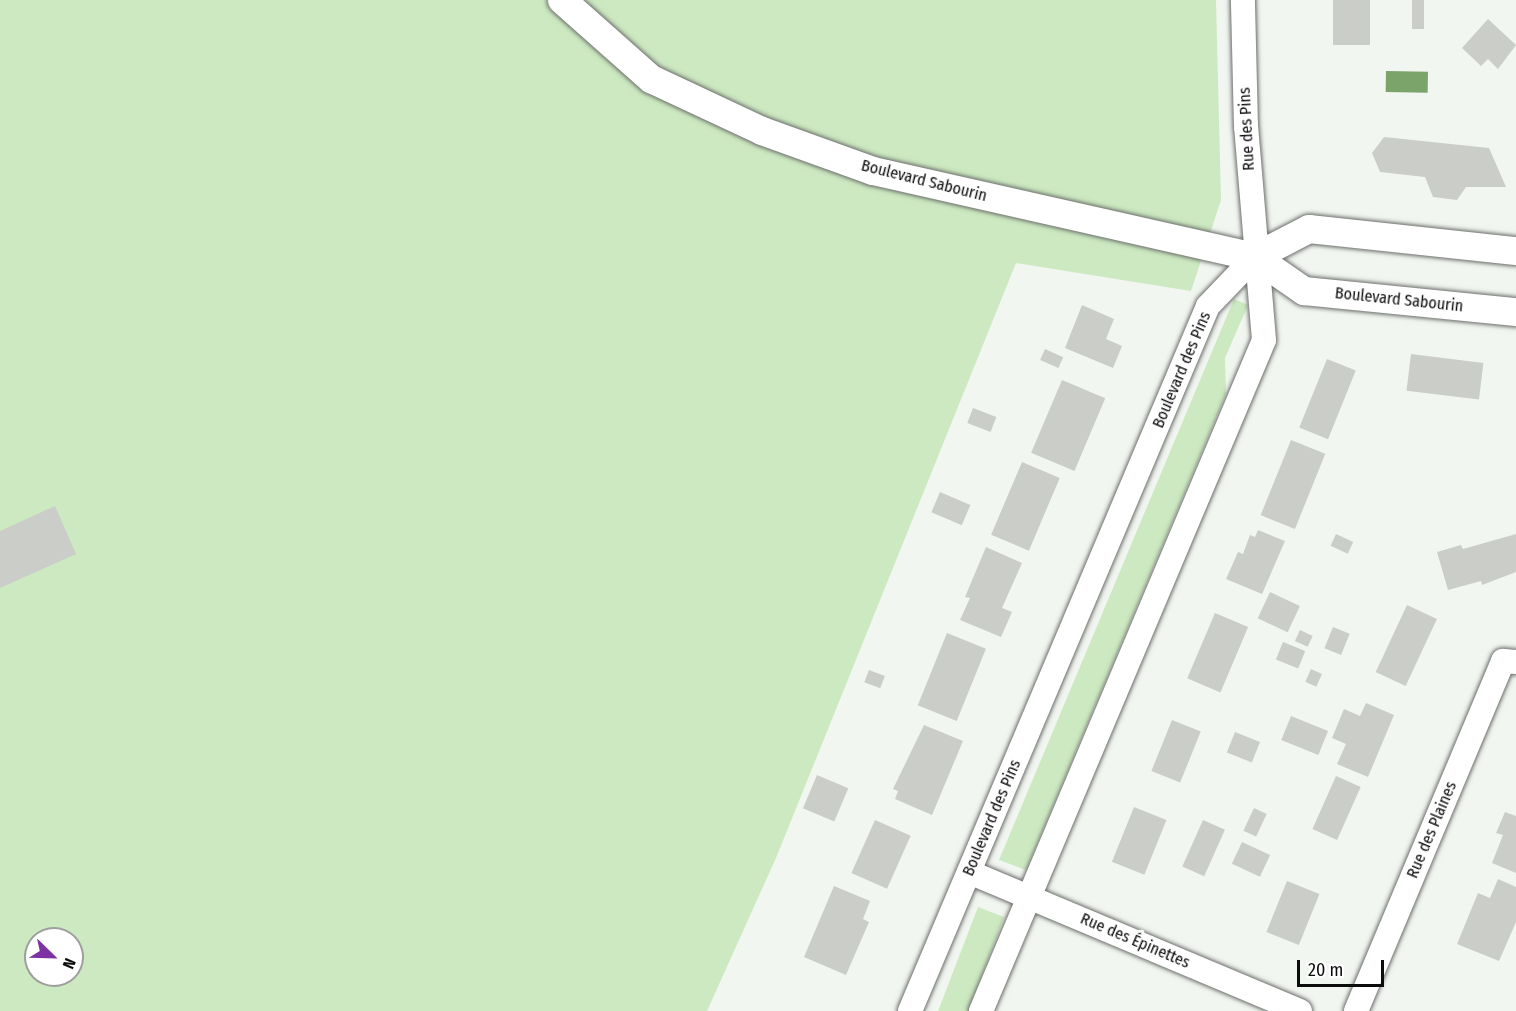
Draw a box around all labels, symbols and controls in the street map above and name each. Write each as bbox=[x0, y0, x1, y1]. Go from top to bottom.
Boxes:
street label: Rue des Pins bbox=[1235, 87, 1259, 171]
street label: Boulevard Sabourin bbox=[859, 156, 989, 206]
street label: Boulevard Sabourin bbox=[1334, 284, 1464, 316]
street label: Boulevard des Pins bbox=[1149, 309, 1215, 431]
street label: Boulevard des Pins bbox=[959, 757, 1025, 879]
street label: Rue des Plaines bbox=[1403, 779, 1461, 881]
street label: Rue des Épinettes bbox=[1077, 909, 1193, 973]
north arrow bbox=[24, 927, 84, 987]
scale bar bbox=[1300, 948, 1387, 986]
text: N bbox=[59, 955, 80, 972]
text: 20 m bbox=[1308, 959, 1343, 981]

